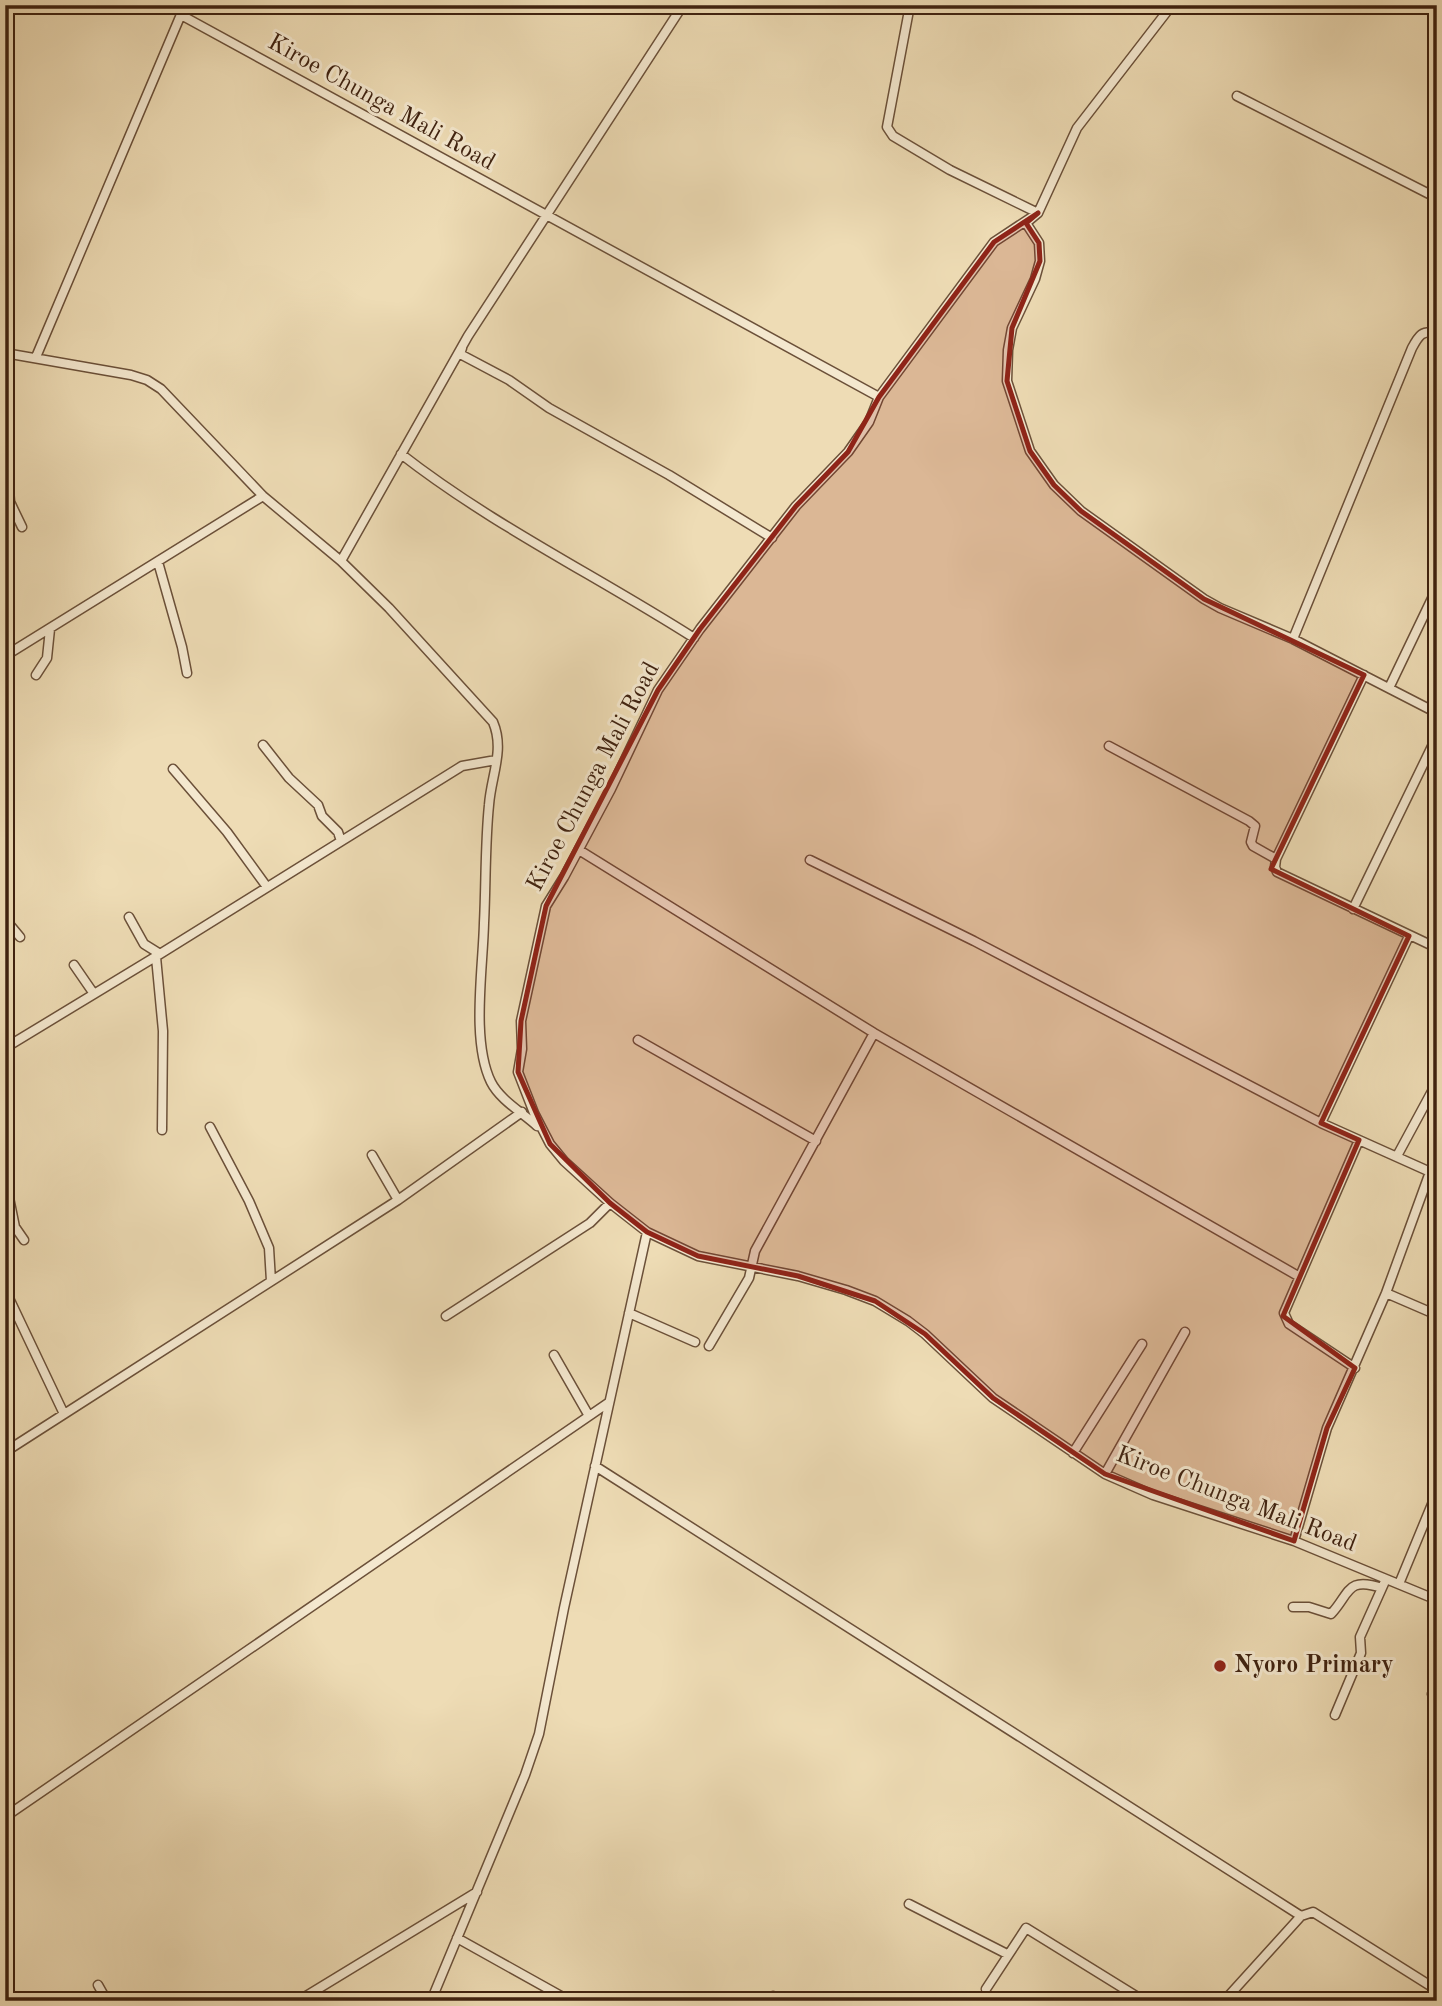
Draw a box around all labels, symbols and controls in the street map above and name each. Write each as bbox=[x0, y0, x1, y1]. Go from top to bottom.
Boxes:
street label: Kiroe Chunga Mali Road bbox=[263, 31, 499, 175]
street label: Kiroe Chunga Mali Road bbox=[523, 658, 665, 896]
street label: Kiroe Chunga Mali Road bbox=[1112, 1443, 1360, 1557]
place label: Nyoro Primary bbox=[1234, 1654, 1394, 1678]
marker: Nyoro Primary bbox=[1212, 1658, 1228, 1674]

